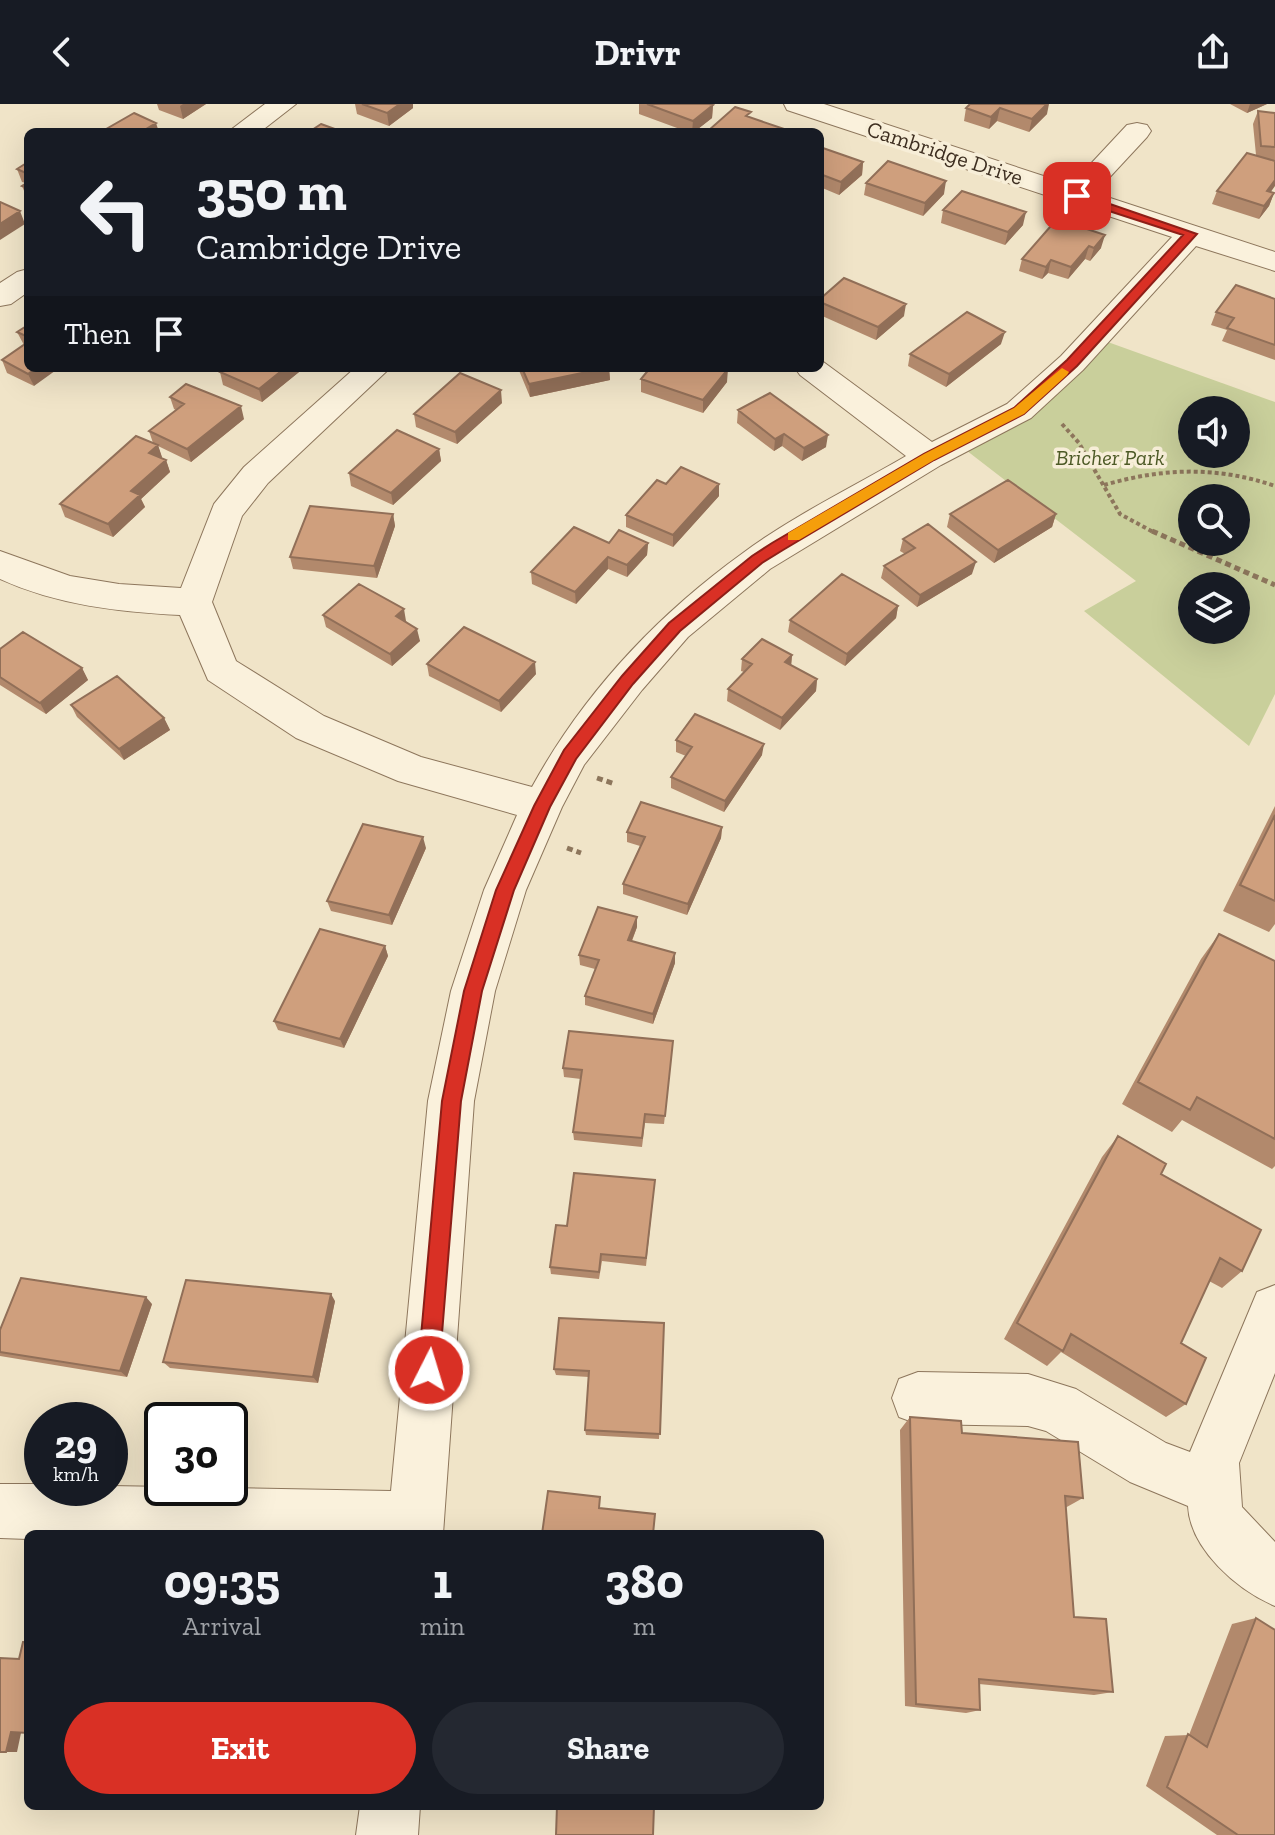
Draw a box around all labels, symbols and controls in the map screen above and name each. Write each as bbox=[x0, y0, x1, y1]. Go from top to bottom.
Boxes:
icon: back bbox=[40, 30, 84, 74]
icon: share bbox=[1191, 30, 1235, 74]
text: Drivr bbox=[594, 31, 681, 74]
street label: Cambridge Drive bbox=[864, 115, 1026, 191]
text: 350 m bbox=[196, 157, 347, 224]
icon: left bbox=[64, 160, 168, 264]
pin bbox=[1043, 162, 1111, 230]
icon: arrive bbox=[1055, 174, 1099, 218]
text: Cambridge Drive bbox=[196, 225, 461, 268]
icon: arrive bbox=[147, 312, 191, 356]
text: Then bbox=[64, 316, 131, 352]
map controls bbox=[1178, 396, 1250, 644]
button: sound bbox=[1178, 396, 1250, 468]
park label: Bricher Park bbox=[1055, 444, 1165, 471]
button: search bbox=[1178, 484, 1250, 556]
button: layers bbox=[1178, 572, 1250, 644]
position arrow bbox=[387, 1328, 471, 1412]
speed limit sign: 30 bbox=[144, 1402, 248, 1506]
text: 29 bbox=[55, 1420, 97, 1468]
text: km/h bbox=[53, 1462, 99, 1486]
text: 09:35 bbox=[164, 1553, 280, 1610]
text: 1 bbox=[433, 1553, 452, 1610]
text: 380 bbox=[605, 1553, 684, 1610]
text: Arrival bbox=[183, 1610, 261, 1642]
text: min bbox=[420, 1610, 465, 1642]
text: m bbox=[633, 1610, 656, 1642]
button: Exit bbox=[64, 1702, 416, 1794]
button: Share bbox=[432, 1702, 784, 1794]

